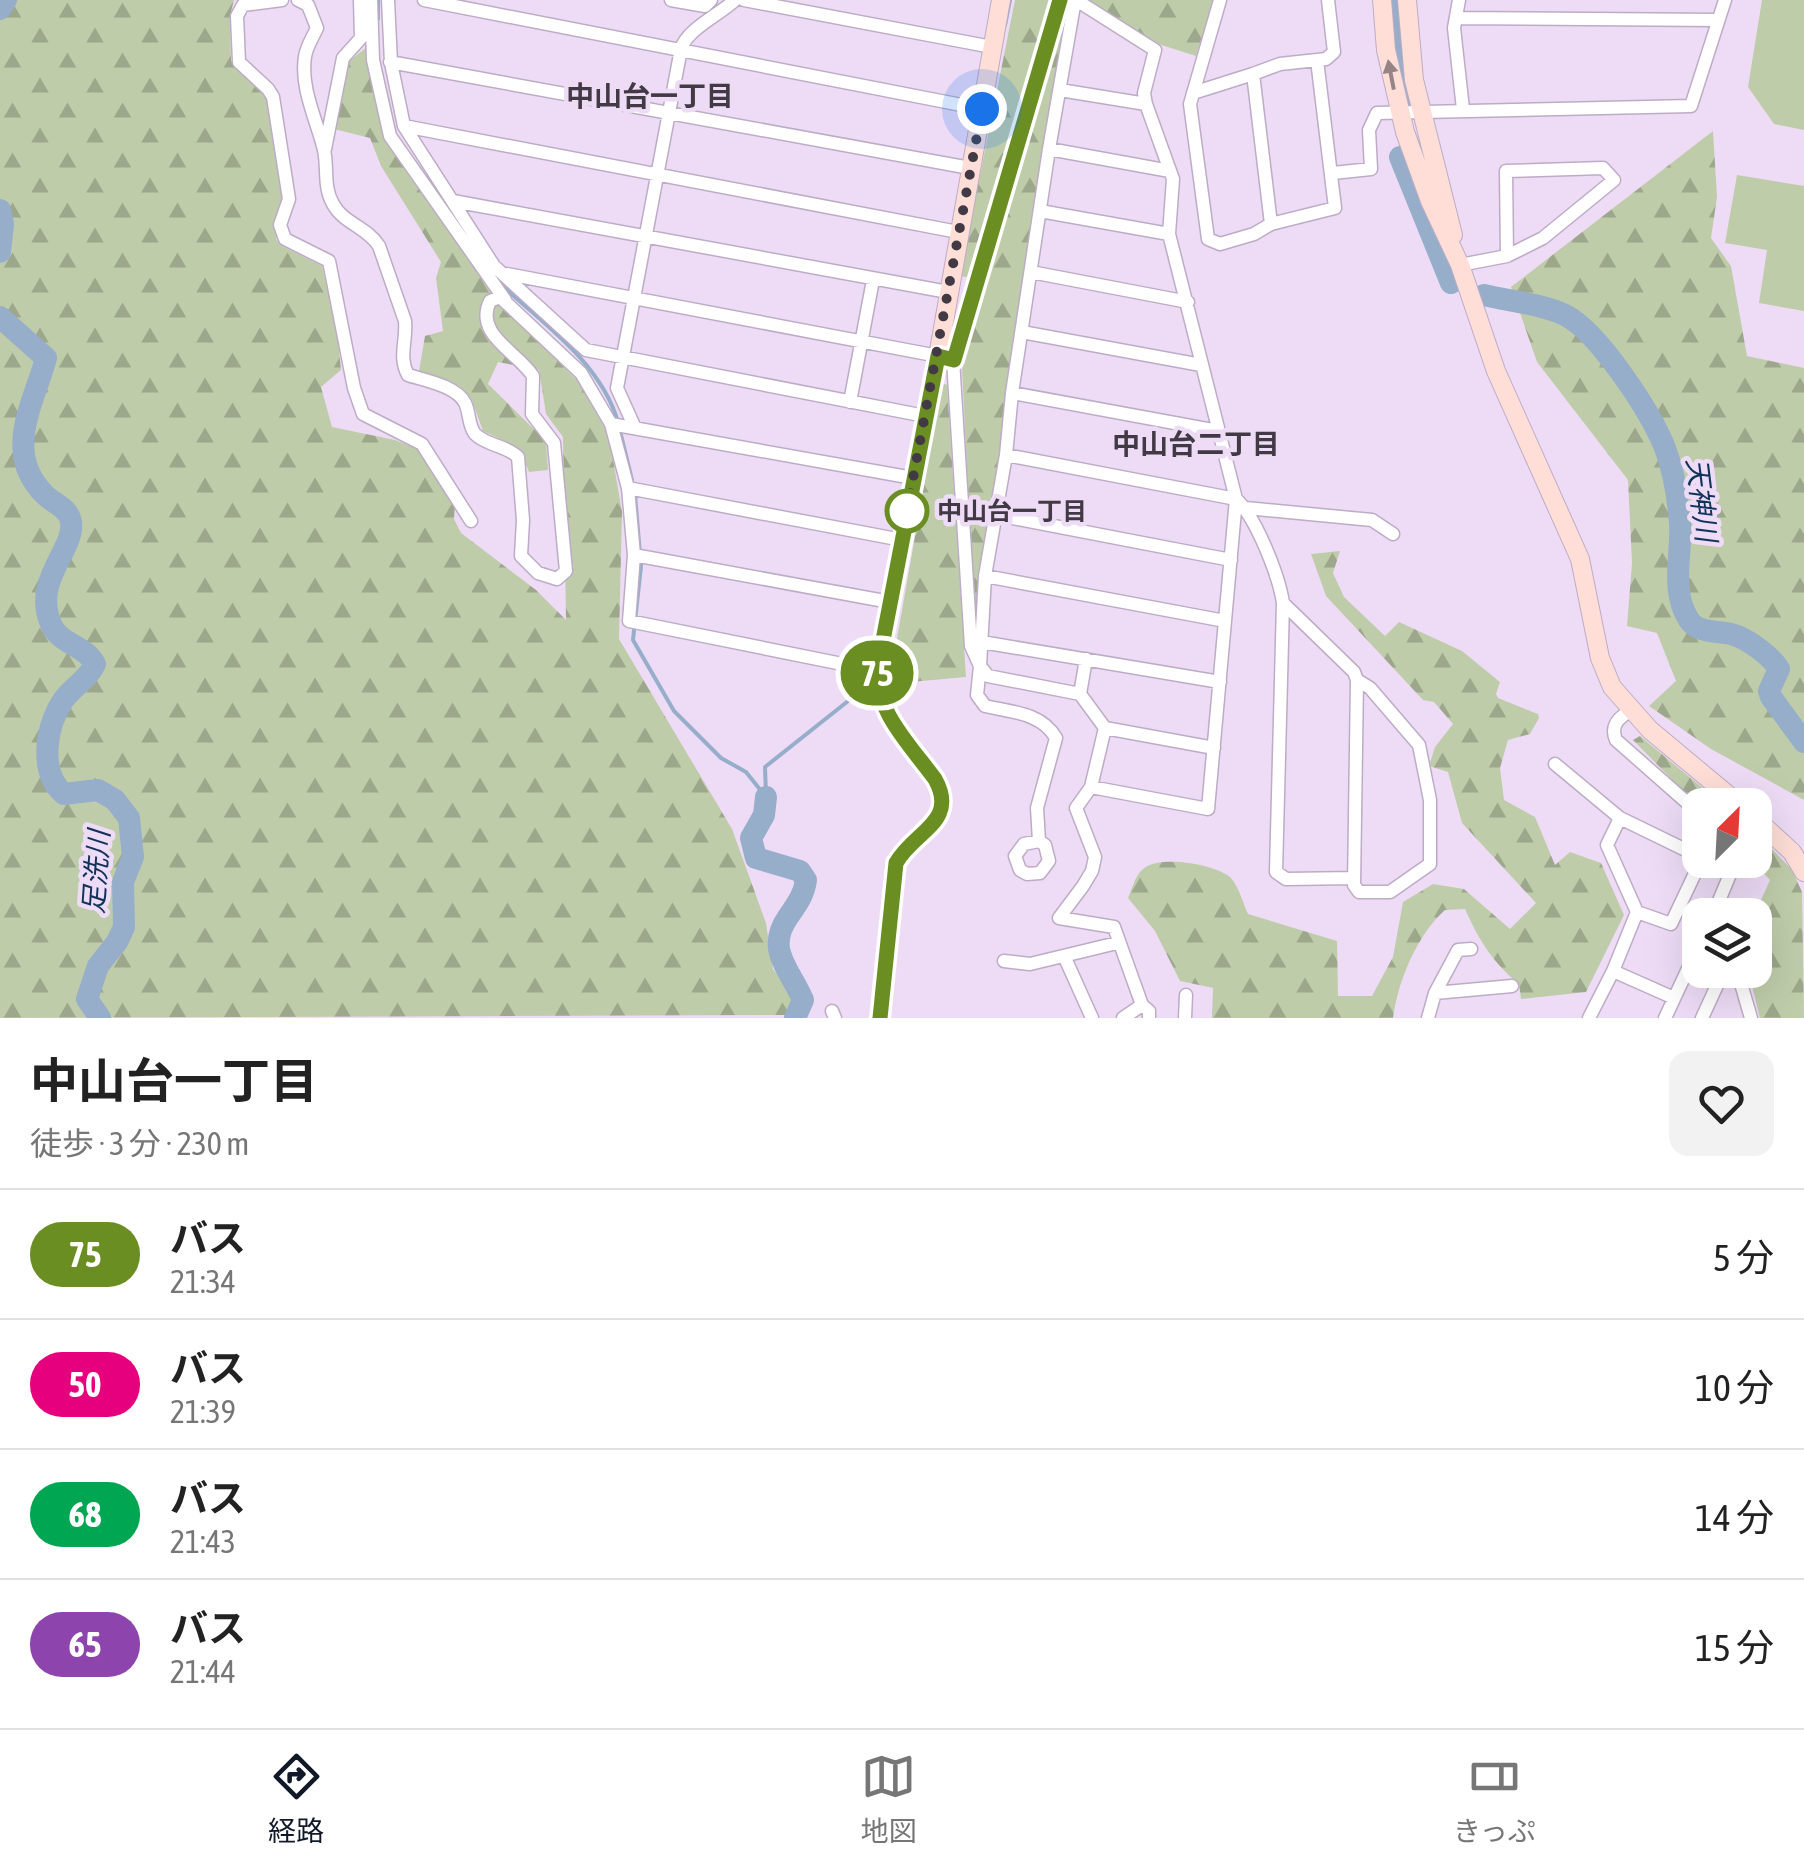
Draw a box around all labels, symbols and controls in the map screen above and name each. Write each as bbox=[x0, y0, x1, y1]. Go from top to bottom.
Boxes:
one-way arrow bbox=[1382, 59, 1398, 90]
district label: 中山台一丁目 bbox=[566, 80, 734, 112]
your location bbox=[957, 84, 1007, 134]
district label: 中山台二丁目 bbox=[1112, 428, 1280, 460]
water label: 天神川 bbox=[1681, 456, 1723, 547]
marker: 中山台一丁目 bbox=[886, 490, 928, 532]
place label: 中山台一丁目 bbox=[937, 497, 1087, 525]
line badge: 75 bbox=[832, 640, 922, 706]
text: 75 bbox=[861, 653, 893, 693]
north arrow bbox=[1682, 788, 1772, 878]
map controls bbox=[1682, 788, 1772, 988]
water label: 足洗川 bbox=[77, 826, 115, 915]
button: layers bbox=[1682, 898, 1772, 988]
button: heart bbox=[1669, 1051, 1774, 1156]
text: 中山台一丁目 bbox=[30, 1053, 318, 1108]
text: 徒歩 · 3 分 · 230 m bbox=[30, 1125, 249, 1162]
text: バス bbox=[170, 1217, 246, 1260]
text: 75 bbox=[69, 1234, 101, 1274]
text: 5 分 bbox=[1713, 1236, 1774, 1279]
text: 21:34 bbox=[170, 1263, 236, 1300]
text: バス bbox=[170, 1347, 246, 1390]
text: 50 bbox=[69, 1364, 101, 1404]
text: 10 分 bbox=[1695, 1366, 1774, 1409]
text: 21:39 bbox=[170, 1393, 236, 1430]
text: バス bbox=[170, 1477, 246, 1520]
text: 68 bbox=[69, 1494, 101, 1534]
text: 14 分 bbox=[1695, 1496, 1774, 1539]
text: 21:43 bbox=[170, 1523, 236, 1560]
text: バス bbox=[170, 1607, 246, 1650]
text: 65 bbox=[69, 1624, 101, 1664]
text: 15 分 bbox=[1695, 1626, 1774, 1669]
text: 21:44 bbox=[170, 1653, 236, 1690]
tab: 経路 bbox=[268, 1749, 324, 1849]
tab: 地図 bbox=[861, 1749, 917, 1849]
tab: きっぷ bbox=[1453, 1749, 1536, 1849]

